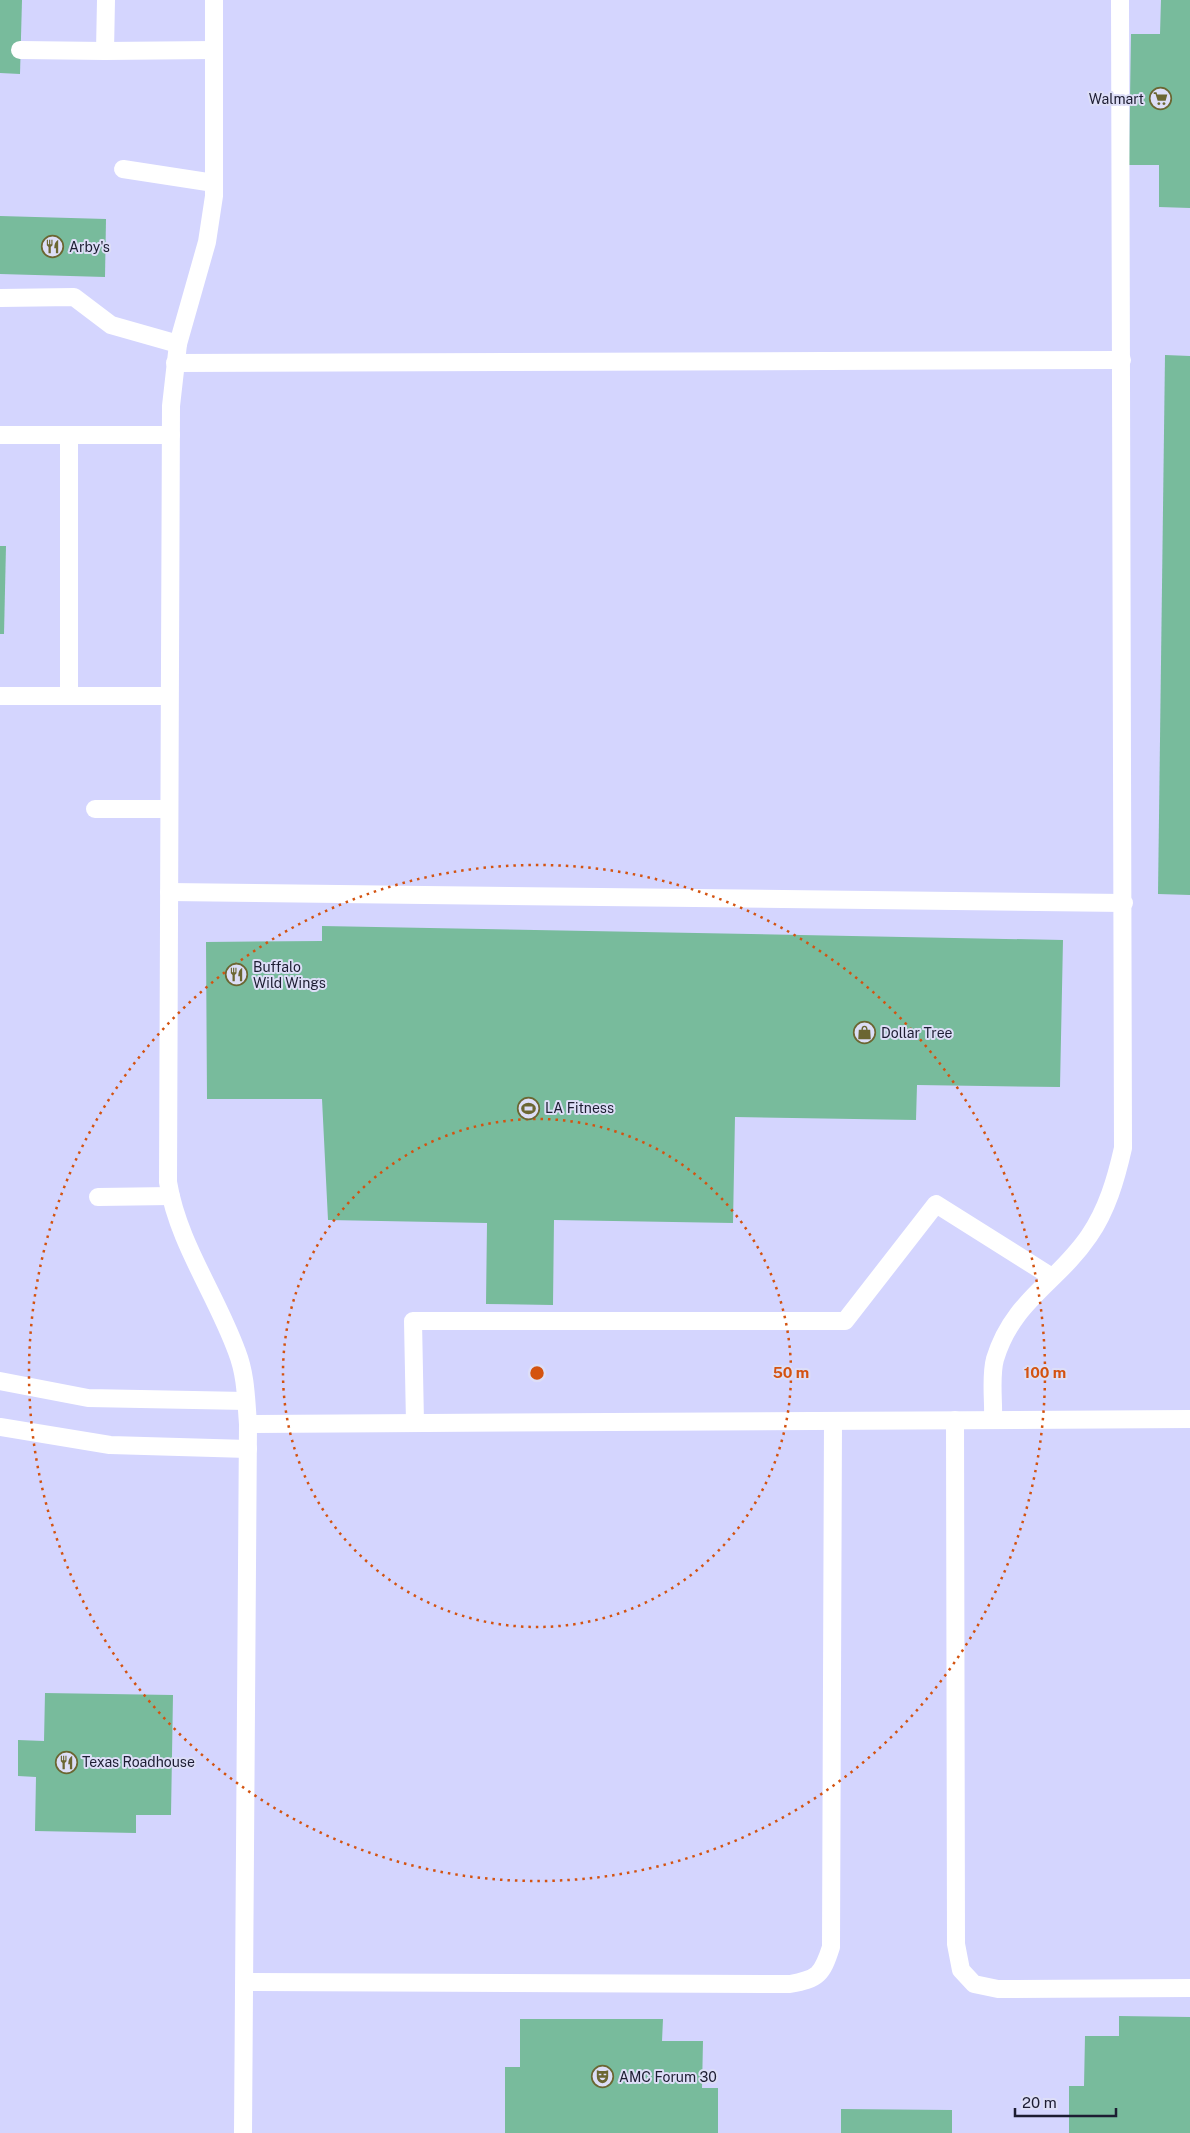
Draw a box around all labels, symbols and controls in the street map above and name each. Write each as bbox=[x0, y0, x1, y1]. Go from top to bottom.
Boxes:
supermarket icon: Walmart bbox=[1148, 87, 1172, 111]
place label: Walmart bbox=[1089, 91, 1144, 107]
restaurant icon: Arby's bbox=[41, 235, 65, 259]
place label: Arby's bbox=[69, 239, 110, 255]
place label: Buffalo Wild Wings bbox=[253, 959, 326, 991]
restaurant icon: Buffalo Wild Wings bbox=[225, 963, 249, 987]
shop icon: Dollar Tree bbox=[853, 1021, 877, 1045]
place label: Dollar Tree bbox=[881, 1025, 953, 1041]
sports icon: LA Fitness bbox=[517, 1096, 541, 1120]
place label: LA Fitness bbox=[545, 1100, 614, 1116]
centre of rings bbox=[528, 1364, 546, 1382]
text: 50 m bbox=[773, 1364, 809, 1381]
text: 100 m bbox=[1024, 1364, 1066, 1381]
restaurant icon: Texas Roadhouse bbox=[54, 1750, 78, 1774]
place label: Texas Roadhouse bbox=[82, 1754, 195, 1770]
theatre icon: AMC Forum 30 bbox=[591, 2065, 615, 2089]
place label: AMC Forum 30 bbox=[619, 2069, 717, 2085]
scale bar bbox=[1015, 2086, 1116, 2118]
text: 20 m bbox=[1022, 2094, 1057, 2111]

